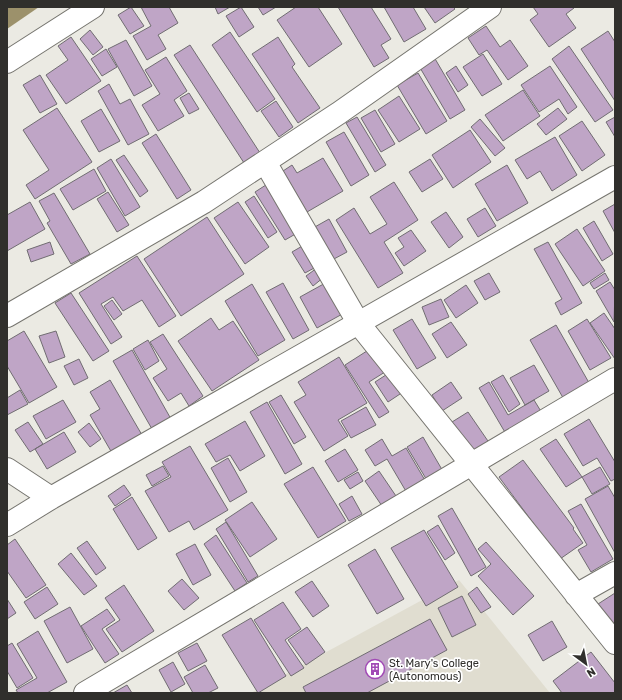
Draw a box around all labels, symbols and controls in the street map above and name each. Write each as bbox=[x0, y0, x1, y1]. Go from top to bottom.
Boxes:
north arrow bbox=[566, 644, 606, 684]
place label: St. Mary's College (Autonomous) bbox=[389, 657, 479, 683]
building icon: St. Mary's College (Autonomous) bbox=[364, 658, 386, 680]
text: N bbox=[584, 664, 598, 680]

